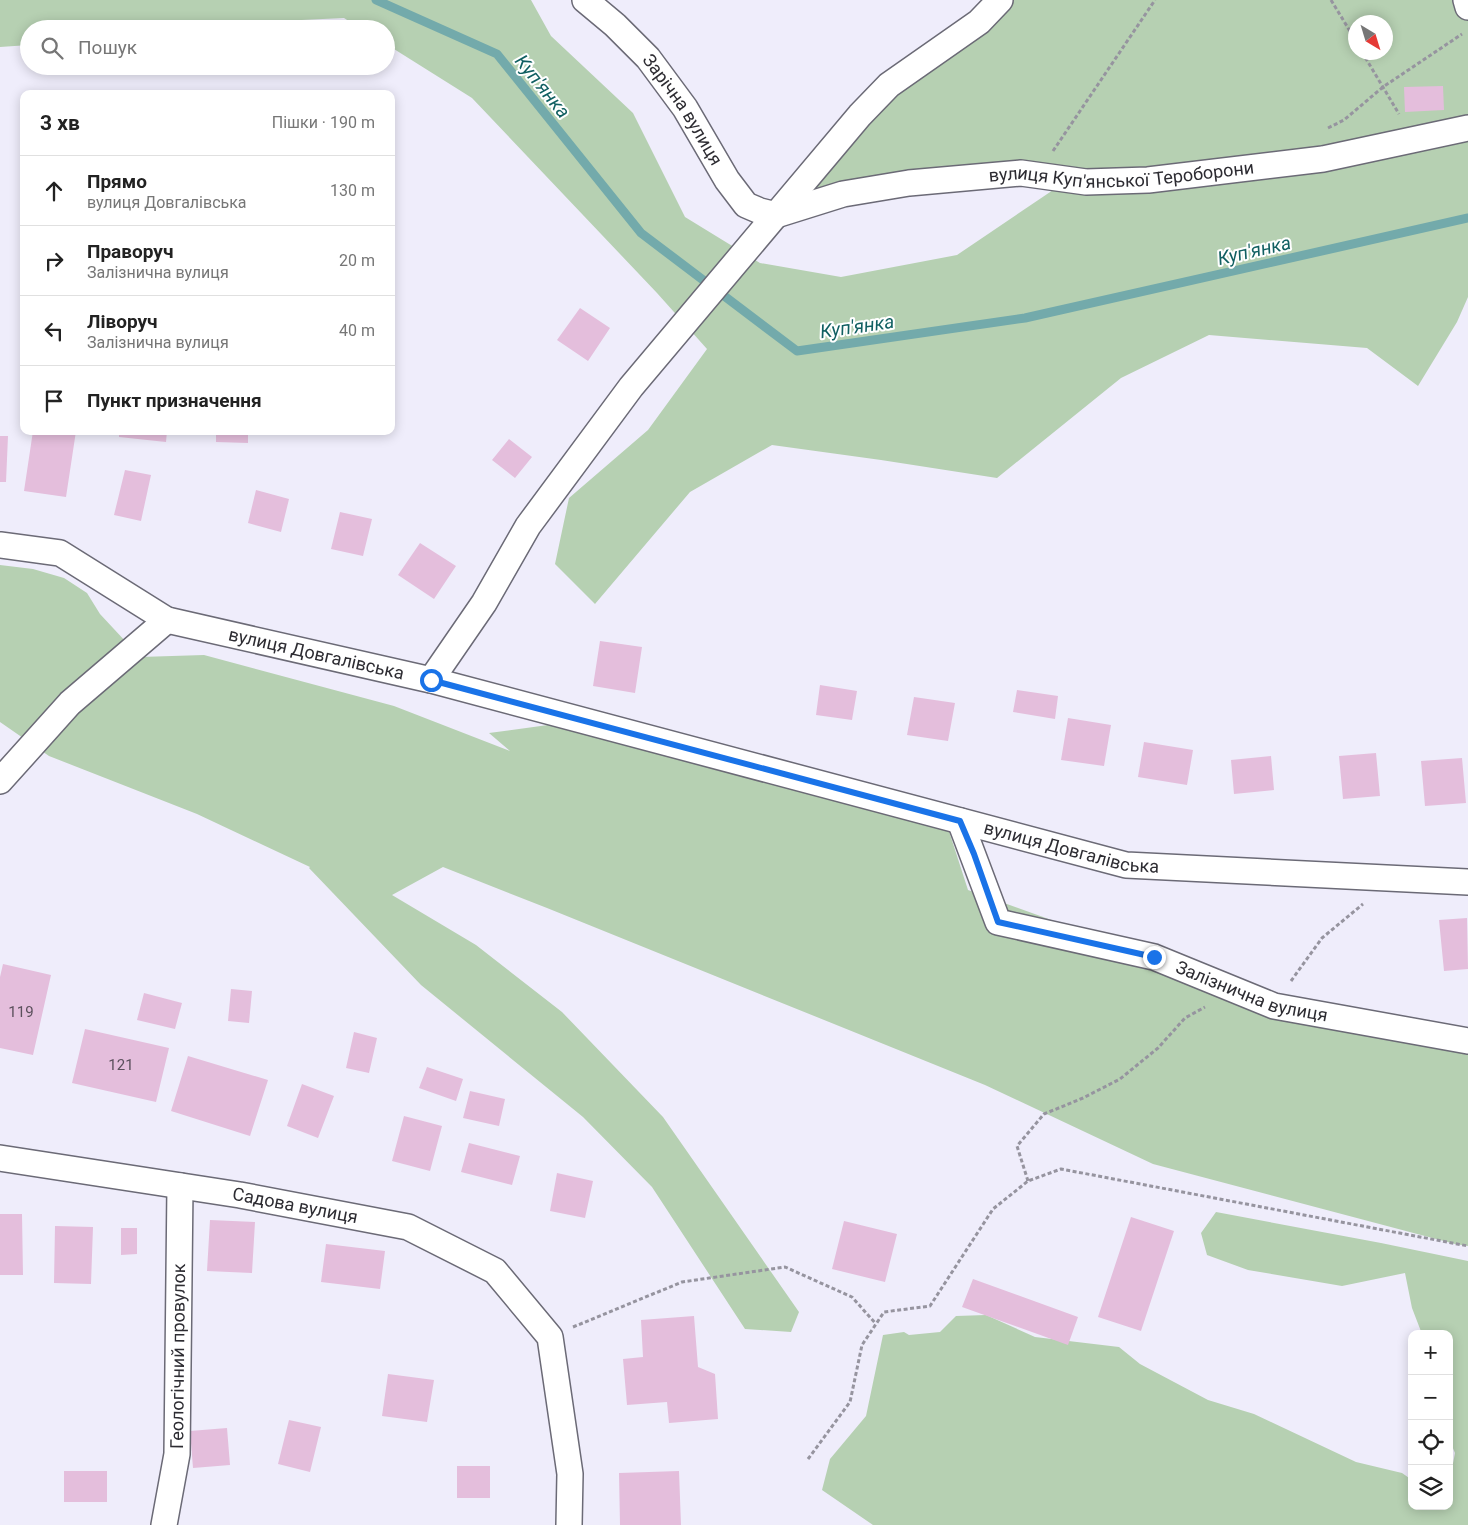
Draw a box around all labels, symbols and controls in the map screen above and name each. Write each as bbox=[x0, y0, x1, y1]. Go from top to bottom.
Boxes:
north arrow bbox=[1348, 15, 1393, 60]
search box bbox=[20, 20, 395, 75]
icon: search bbox=[38, 34, 66, 62]
text: Пошук bbox=[78, 36, 137, 59]
water label: Куп'янка bbox=[510, 50, 575, 123]
street label: Зарічна вулиця bbox=[639, 50, 727, 169]
text: 3 хв bbox=[40, 111, 80, 135]
text: Пішки · 190 m bbox=[272, 113, 375, 132]
street label: вулиця Куп'янської Тероборони bbox=[988, 156, 1255, 192]
text: Прямо bbox=[87, 170, 147, 193]
icon: ahead bbox=[40, 177, 68, 205]
text: 130 m bbox=[330, 181, 375, 200]
text: вулиця Довгалівська bbox=[87, 193, 247, 212]
water label: Куп'янка bbox=[1215, 231, 1293, 270]
text: Праворуч bbox=[87, 240, 173, 263]
icon: right bbox=[40, 247, 68, 275]
text: 20 m bbox=[339, 251, 375, 270]
text: Залізнична вулиця bbox=[87, 263, 229, 282]
text: Ліворуч bbox=[87, 310, 158, 333]
water label: Куп'янка bbox=[818, 310, 896, 343]
icon: left bbox=[40, 317, 68, 345]
text: 40 m bbox=[339, 321, 375, 340]
text: Залізнична вулиця bbox=[87, 333, 229, 352]
icon: arrive bbox=[40, 387, 68, 415]
text: Пункт призначення bbox=[87, 389, 262, 412]
street label: вулиця Довгалівська bbox=[227, 623, 406, 684]
route start bbox=[420, 669, 443, 692]
street label: вулиця Довгалівська bbox=[982, 817, 1160, 877]
route end bbox=[1143, 946, 1166, 969]
street label: Залізнична вулиця bbox=[1173, 956, 1329, 1025]
house number: 119 bbox=[8, 1003, 34, 1021]
house number: 121 bbox=[108, 1056, 134, 1074]
street label: Садова вулиця bbox=[231, 1183, 360, 1227]
street label: Геологічний провулок bbox=[166, 1263, 189, 1449]
map controls bbox=[1408, 1330, 1453, 1510]
button: + bbox=[1408, 1330, 1453, 1375]
button: − bbox=[1408, 1375, 1453, 1420]
button: locate bbox=[1408, 1420, 1453, 1465]
button: layers bbox=[1408, 1465, 1453, 1510]

